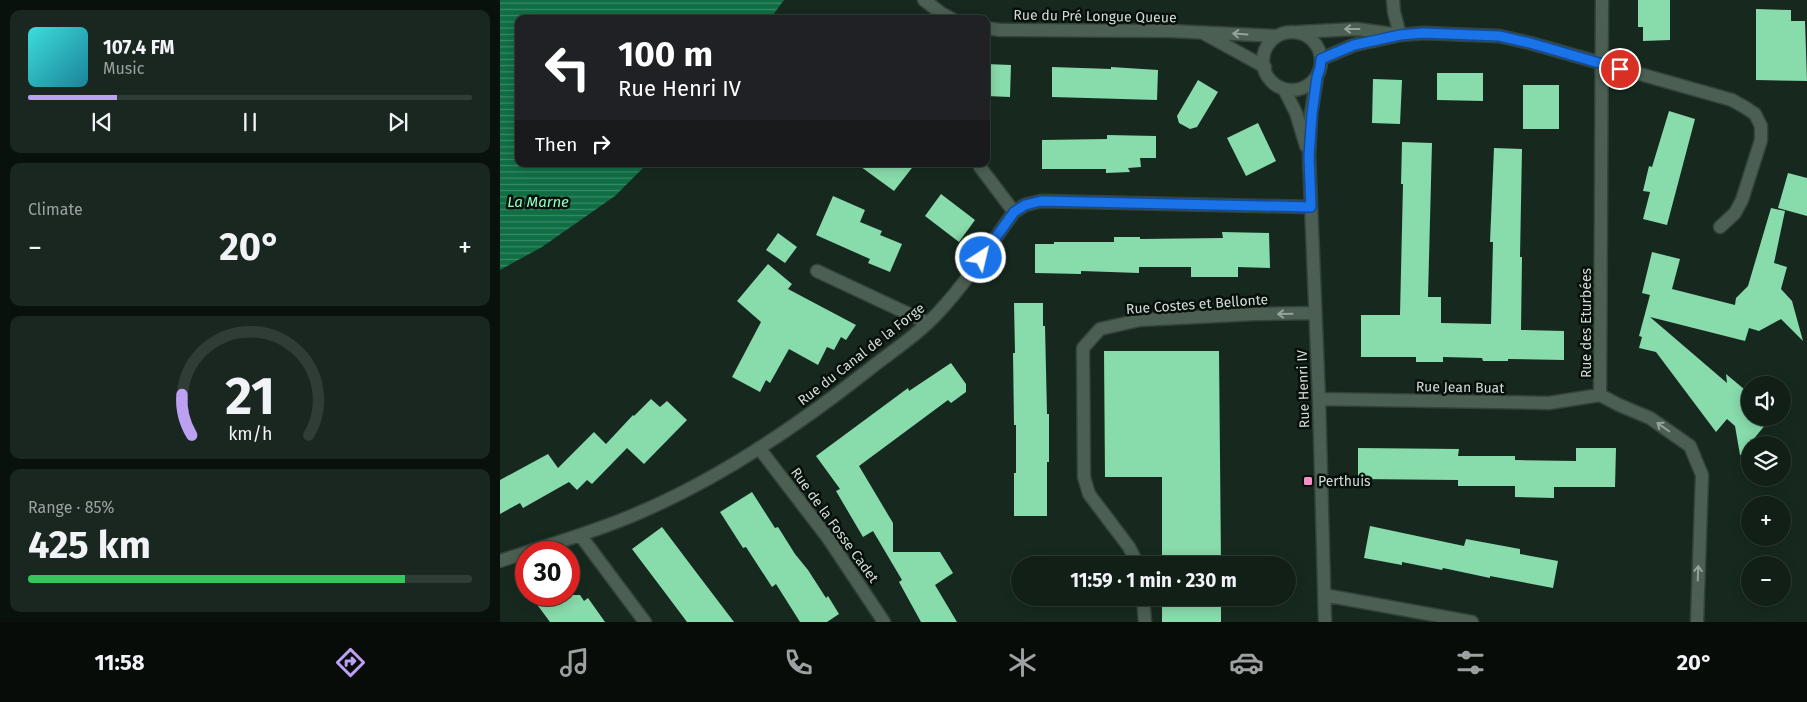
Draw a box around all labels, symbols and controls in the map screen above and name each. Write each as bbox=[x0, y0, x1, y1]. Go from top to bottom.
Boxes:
street label: Rue du Pré Longue Queue bbox=[1013, 7, 1177, 26]
one-way arrow bbox=[1344, 24, 1360, 34]
one-way arrow bbox=[1232, 29, 1248, 39]
text: 100 m bbox=[618, 33, 713, 75]
icon: left bbox=[535, 35, 600, 100]
text: 107.4 FM bbox=[103, 36, 175, 59]
pin bbox=[1599, 48, 1641, 90]
icon: arrive bbox=[1606, 55, 1634, 83]
text: Music bbox=[103, 59, 144, 78]
text: Rue Henri IV bbox=[618, 75, 741, 102]
icon: previous bbox=[88, 108, 116, 136]
icon: pause bbox=[236, 108, 264, 136]
icon: next bbox=[384, 108, 412, 136]
icon: right bbox=[587, 130, 615, 158]
text: Then bbox=[535, 133, 577, 156]
water label: La Marne bbox=[507, 193, 569, 211]
text: Climate bbox=[28, 200, 83, 219]
text: 20° bbox=[219, 224, 281, 270]
text: − bbox=[28, 231, 42, 264]
text: + bbox=[458, 231, 472, 264]
position arrow bbox=[954, 231, 1006, 283]
street label: Rue des Eturbées bbox=[1578, 267, 1595, 378]
street label: Rue Costes et Bellonte bbox=[1125, 291, 1269, 318]
street label: Rue du Canal de la Forge bbox=[794, 300, 928, 409]
one-way arrow bbox=[1277, 309, 1293, 318]
street label: Rue Henri IV bbox=[1294, 349, 1313, 428]
text: 21 bbox=[225, 365, 275, 428]
map controls bbox=[1741, 376, 1791, 606]
button: sound bbox=[1741, 376, 1791, 426]
street label: Rue Jean Buat bbox=[1416, 378, 1505, 397]
one-way arrow bbox=[1656, 422, 1670, 432]
text: km/h bbox=[228, 423, 272, 445]
button: layers bbox=[1741, 436, 1791, 486]
street label: Rue de la Fosse Cadet bbox=[787, 464, 883, 587]
place label: Perthuis bbox=[1318, 473, 1371, 490]
marker: Perthuis bbox=[1302, 475, 1314, 487]
button: + bbox=[1741, 496, 1791, 546]
text: Range · 85% bbox=[28, 498, 114, 517]
text: 425 km bbox=[28, 522, 151, 568]
speed limit sign: 30 bbox=[515, 541, 580, 606]
button: − bbox=[1741, 556, 1791, 606]
one-way arrow bbox=[1694, 566, 1703, 582]
text: 11:59 · 1 min · 230 m bbox=[1070, 569, 1237, 592]
icon: directions bbox=[333, 645, 368, 680]
icon: music bbox=[557, 645, 592, 680]
icon: phone bbox=[781, 645, 816, 680]
icon: climate bbox=[1005, 645, 1040, 680]
icon: car bbox=[1229, 645, 1264, 680]
icon: filters bbox=[1453, 645, 1488, 680]
text: 11:58 bbox=[94, 649, 145, 676]
text: 20° bbox=[1677, 649, 1712, 676]

